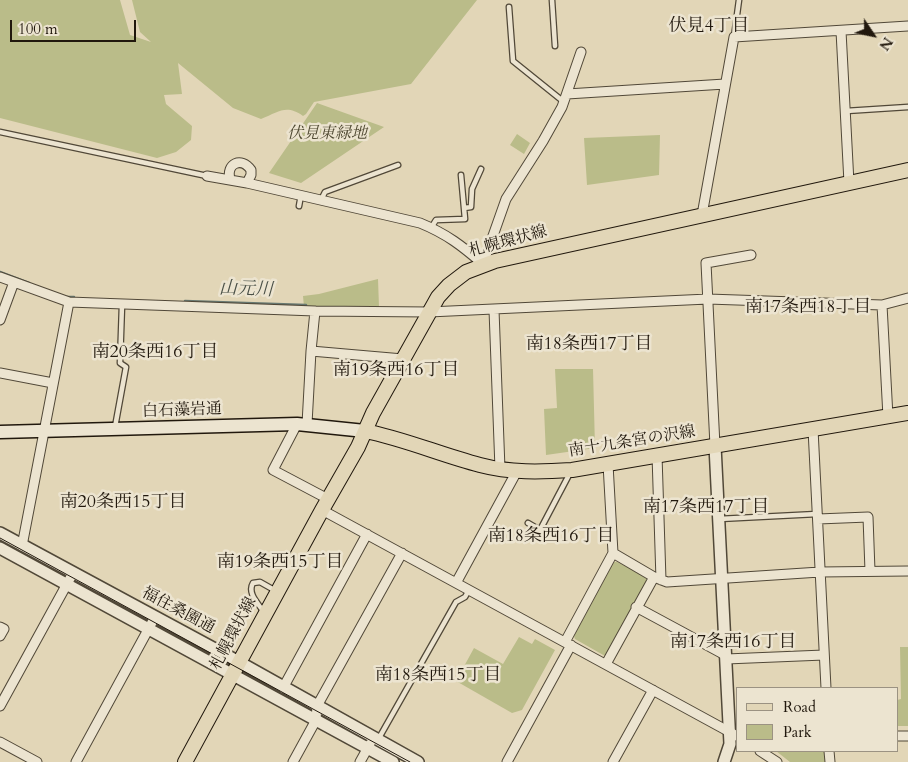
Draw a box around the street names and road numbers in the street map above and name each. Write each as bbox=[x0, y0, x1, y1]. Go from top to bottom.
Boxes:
street label: 札幌環状線 bbox=[467, 222, 549, 262]
street label: 白石藻岩通 bbox=[142, 400, 222, 422]
street label: 南十九条宮の沢線 bbox=[567, 423, 697, 461]
street label: 福住桑園通 bbox=[138, 584, 218, 638]
street label: 札幌環状線 bbox=[207, 594, 261, 674]

